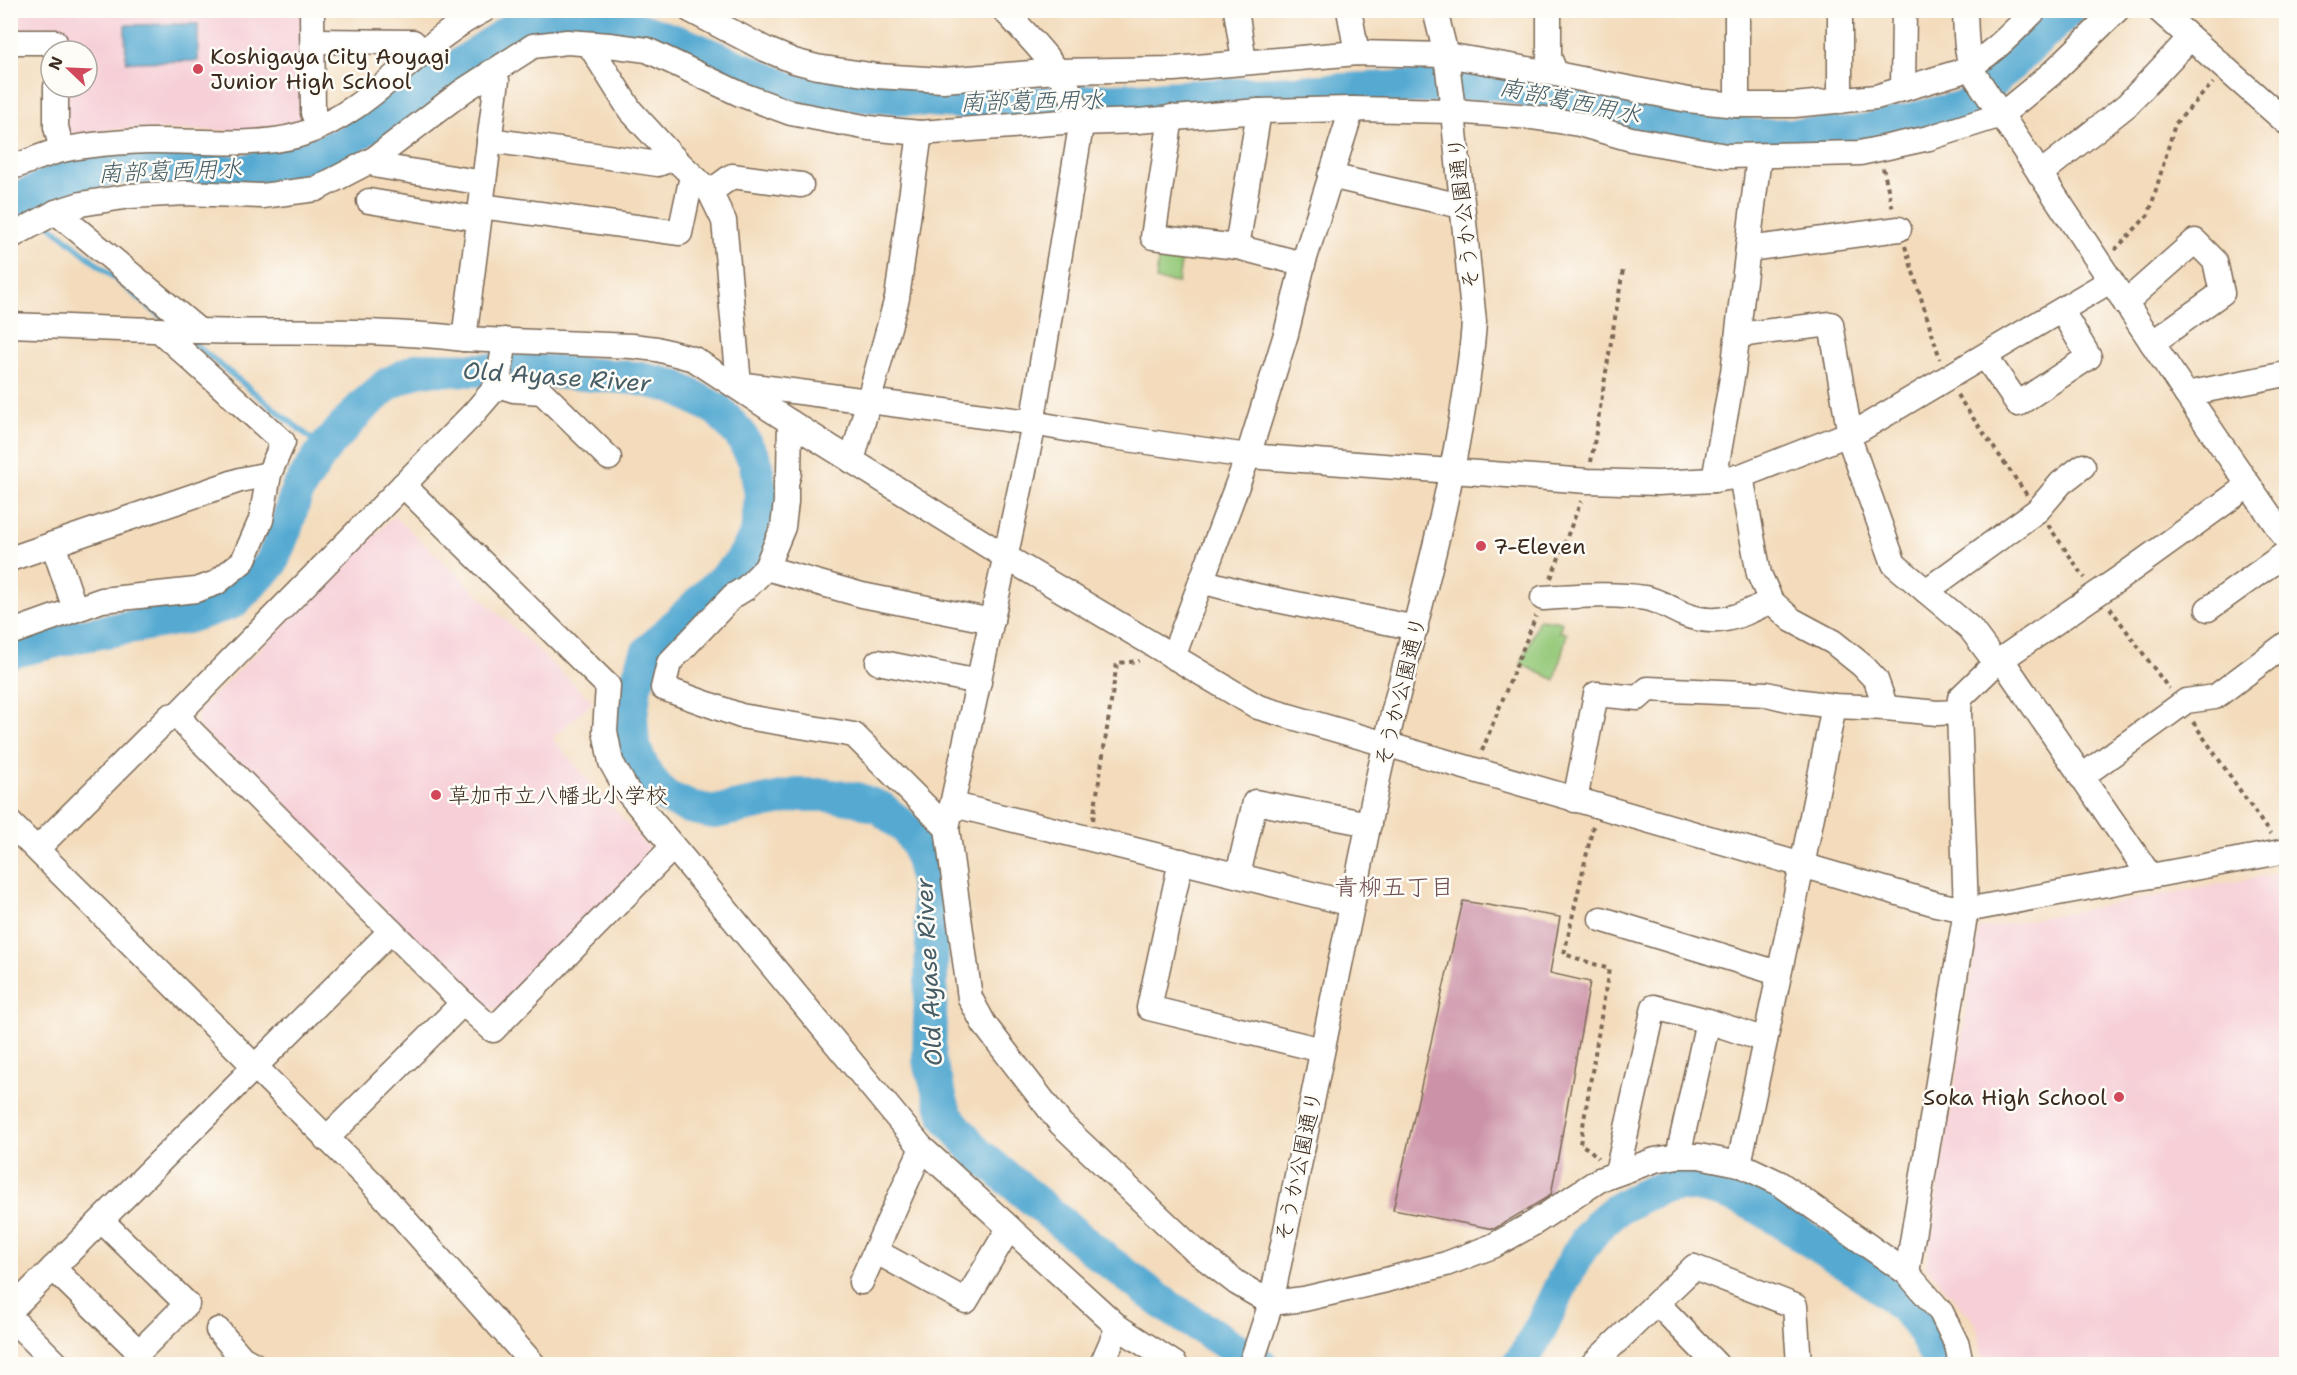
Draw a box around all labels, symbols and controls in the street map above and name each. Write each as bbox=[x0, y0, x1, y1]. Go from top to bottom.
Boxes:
north arrow bbox=[39, 39, 99, 99]
place label: Koshigaya City Aoyagi Junior High School bbox=[210, 42, 450, 96]
text: N bbox=[44, 53, 68, 73]
marker: Koshigaya City Aoyagi Junior High School bbox=[191, 62, 205, 76]
water label: 南部葛西用水 bbox=[1496, 70, 1644, 132]
water label: 南部葛西用水 bbox=[960, 84, 1104, 118]
street label: そうか公園通り bbox=[1441, 135, 1486, 291]
water label: 南部葛西用水 bbox=[97, 152, 243, 190]
water label: Old Ayase River bbox=[462, 354, 653, 400]
place label: 7-Eleven bbox=[1493, 532, 1586, 561]
marker: 7-Eleven bbox=[1474, 539, 1488, 553]
street label: そうか公園通り bbox=[1368, 613, 1433, 769]
place label: 草加市立八幡北小学校 bbox=[448, 781, 668, 810]
marker: 草加市立八幡北小学校 bbox=[429, 788, 443, 802]
district label: 青柳五丁目 bbox=[1334, 871, 1454, 903]
water label: Old Ayase River bbox=[908, 876, 950, 1067]
place label: Soka High School bbox=[1923, 1083, 2107, 1112]
street label: そうか公園通り bbox=[1268, 1088, 1329, 1244]
marker: Soka High School bbox=[2112, 1090, 2126, 1104]

